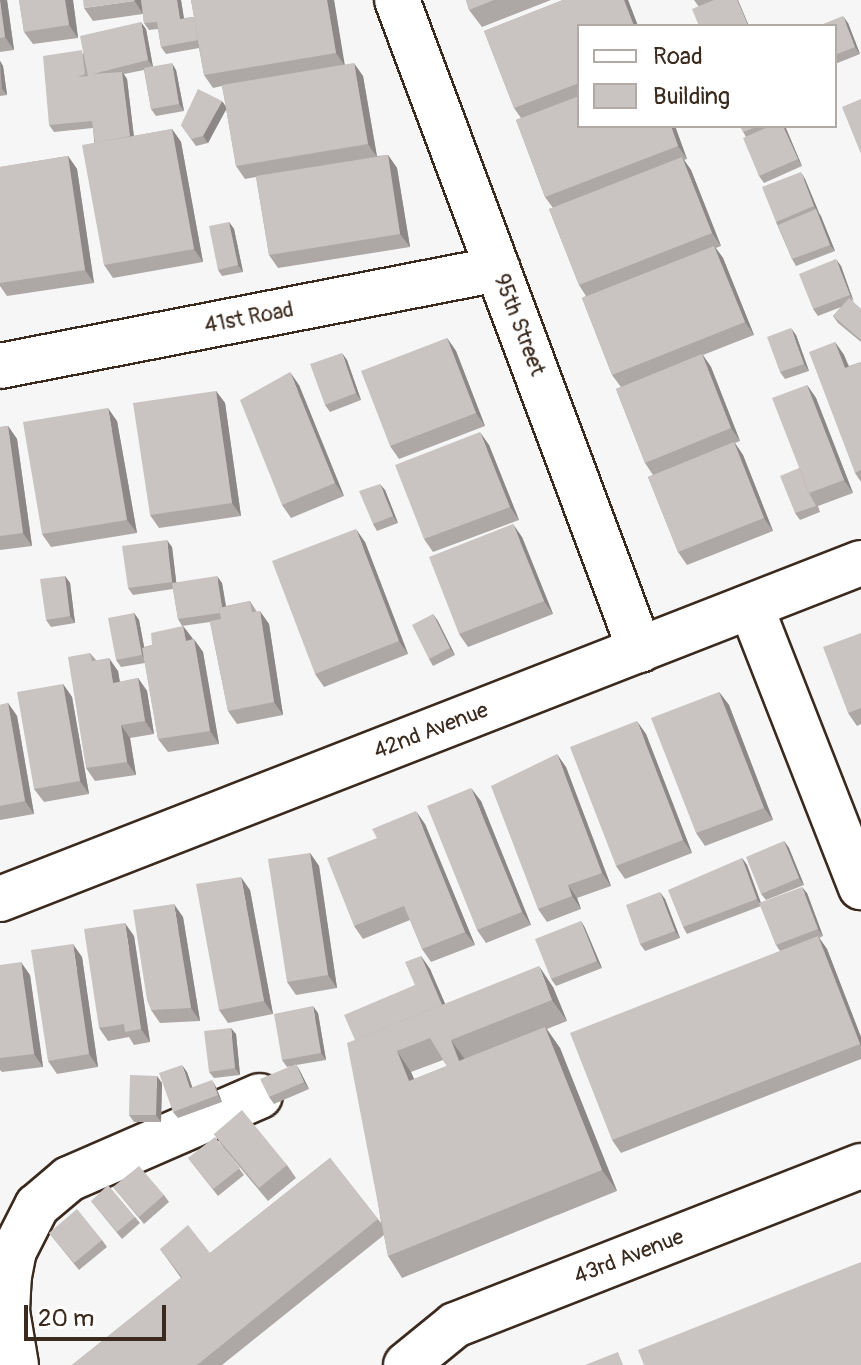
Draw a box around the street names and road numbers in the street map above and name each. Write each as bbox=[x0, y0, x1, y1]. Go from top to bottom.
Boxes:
street label: 95th Street bbox=[488, 270, 550, 380]
street label: 41st Road bbox=[202, 296, 296, 340]
street label: 42nd Avenue bbox=[370, 697, 492, 765]
street label: 43rd Avenue bbox=[570, 1224, 688, 1290]

